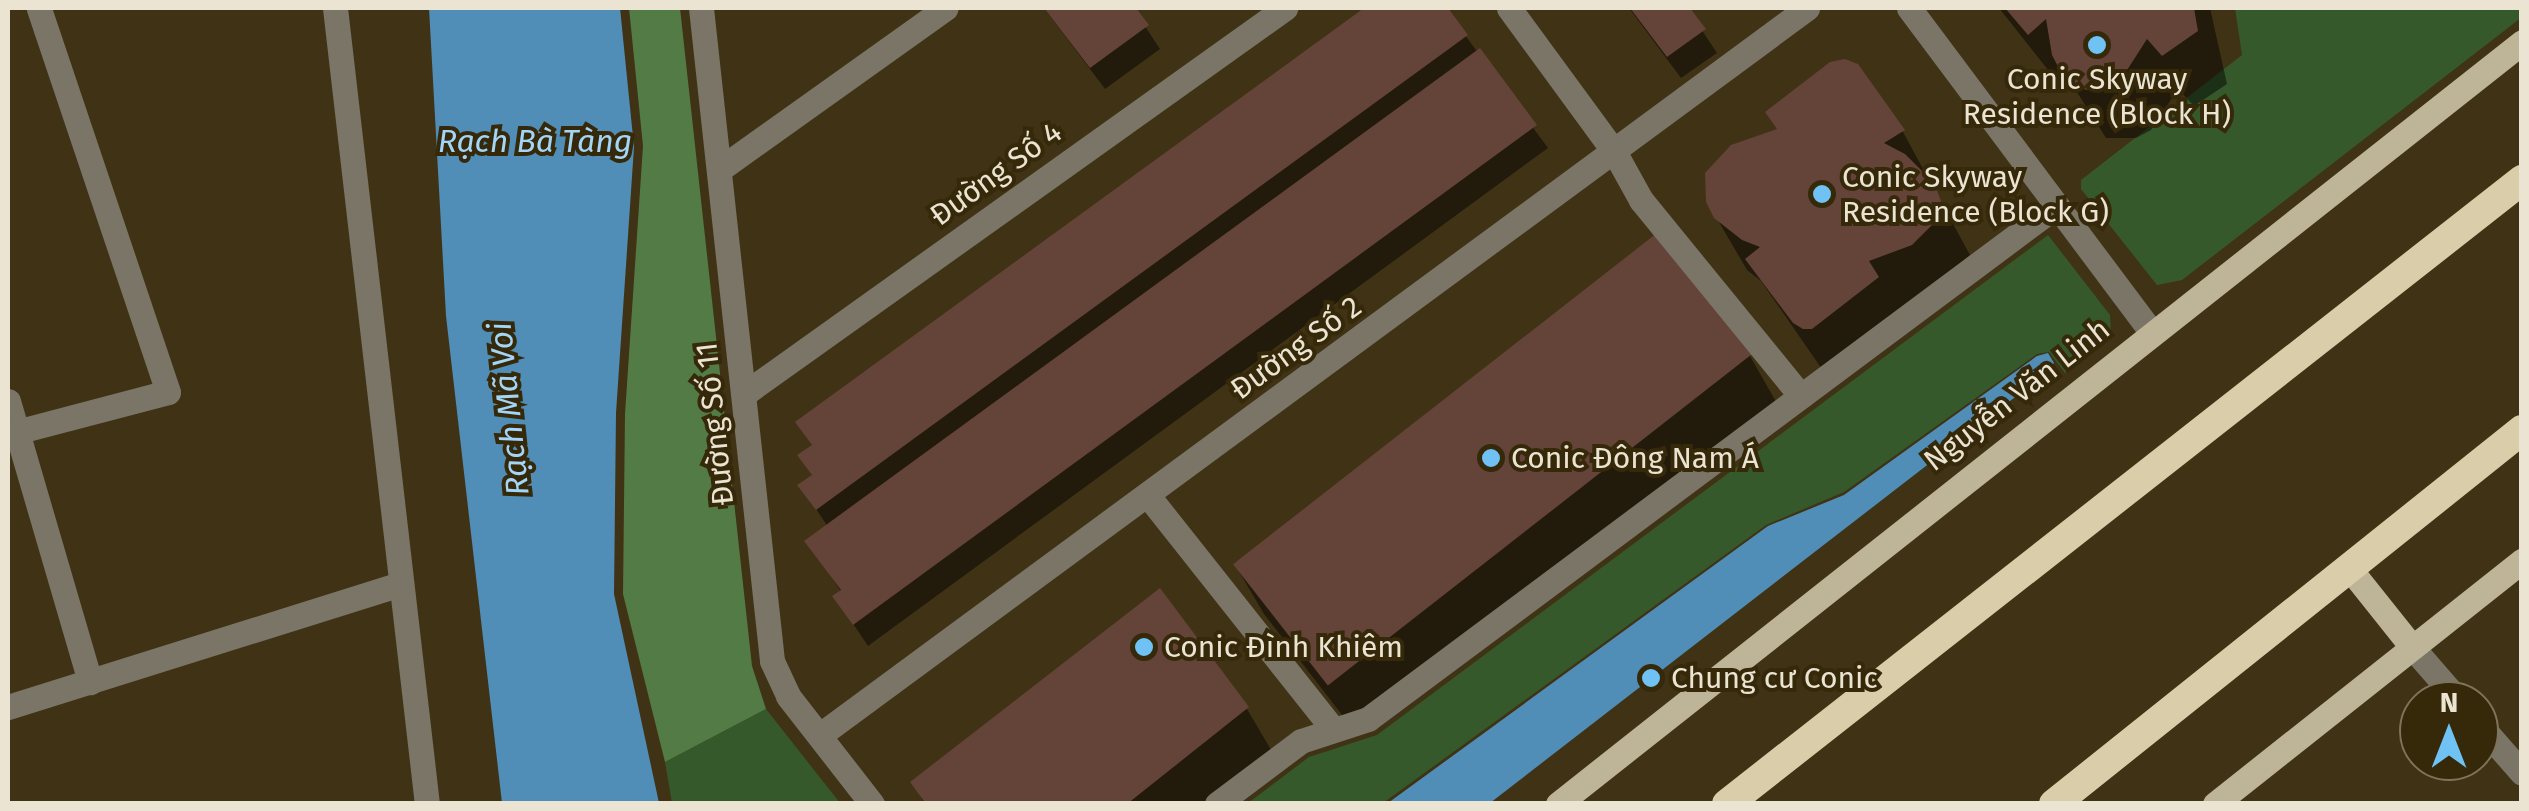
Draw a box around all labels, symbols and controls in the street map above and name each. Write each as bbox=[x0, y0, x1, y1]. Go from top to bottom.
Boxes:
marker: Conic Skyway Residence (Block H) bbox=[2086, 34, 2108, 56]
place label: Conic Skyway Residence (Block H) bbox=[1963, 61, 2231, 132]
street label: Đường Số 4 bbox=[923, 114, 1069, 234]
water label: Rạch Bà Tàng bbox=[438, 122, 632, 160]
place label: Conic Skyway Residence (Block G) bbox=[1842, 159, 2109, 230]
marker: Conic Skyway Residence (Block G) bbox=[1811, 183, 1833, 205]
street label: Đường Số 2 bbox=[1224, 289, 1368, 407]
street label: Nguyễn Văn Linh bbox=[1917, 311, 2117, 479]
water label: Rạch Mã Voi bbox=[481, 320, 537, 498]
street label: Đường Số 11 bbox=[689, 341, 741, 507]
place label: Conic Đông Nam Á bbox=[1511, 440, 1759, 476]
marker: Conic Đông Nam Á bbox=[1480, 447, 1502, 469]
place label: Conic Đình Khiêm bbox=[1164, 629, 1403, 665]
marker: Conic Đình Khiêm bbox=[1133, 636, 1155, 658]
place label: Chung cư Conic bbox=[1671, 660, 1878, 696]
marker: Chung cư Conic bbox=[1640, 667, 1662, 689]
north arrow bbox=[2399, 681, 2499, 781]
text: N bbox=[2440, 686, 2458, 719]

